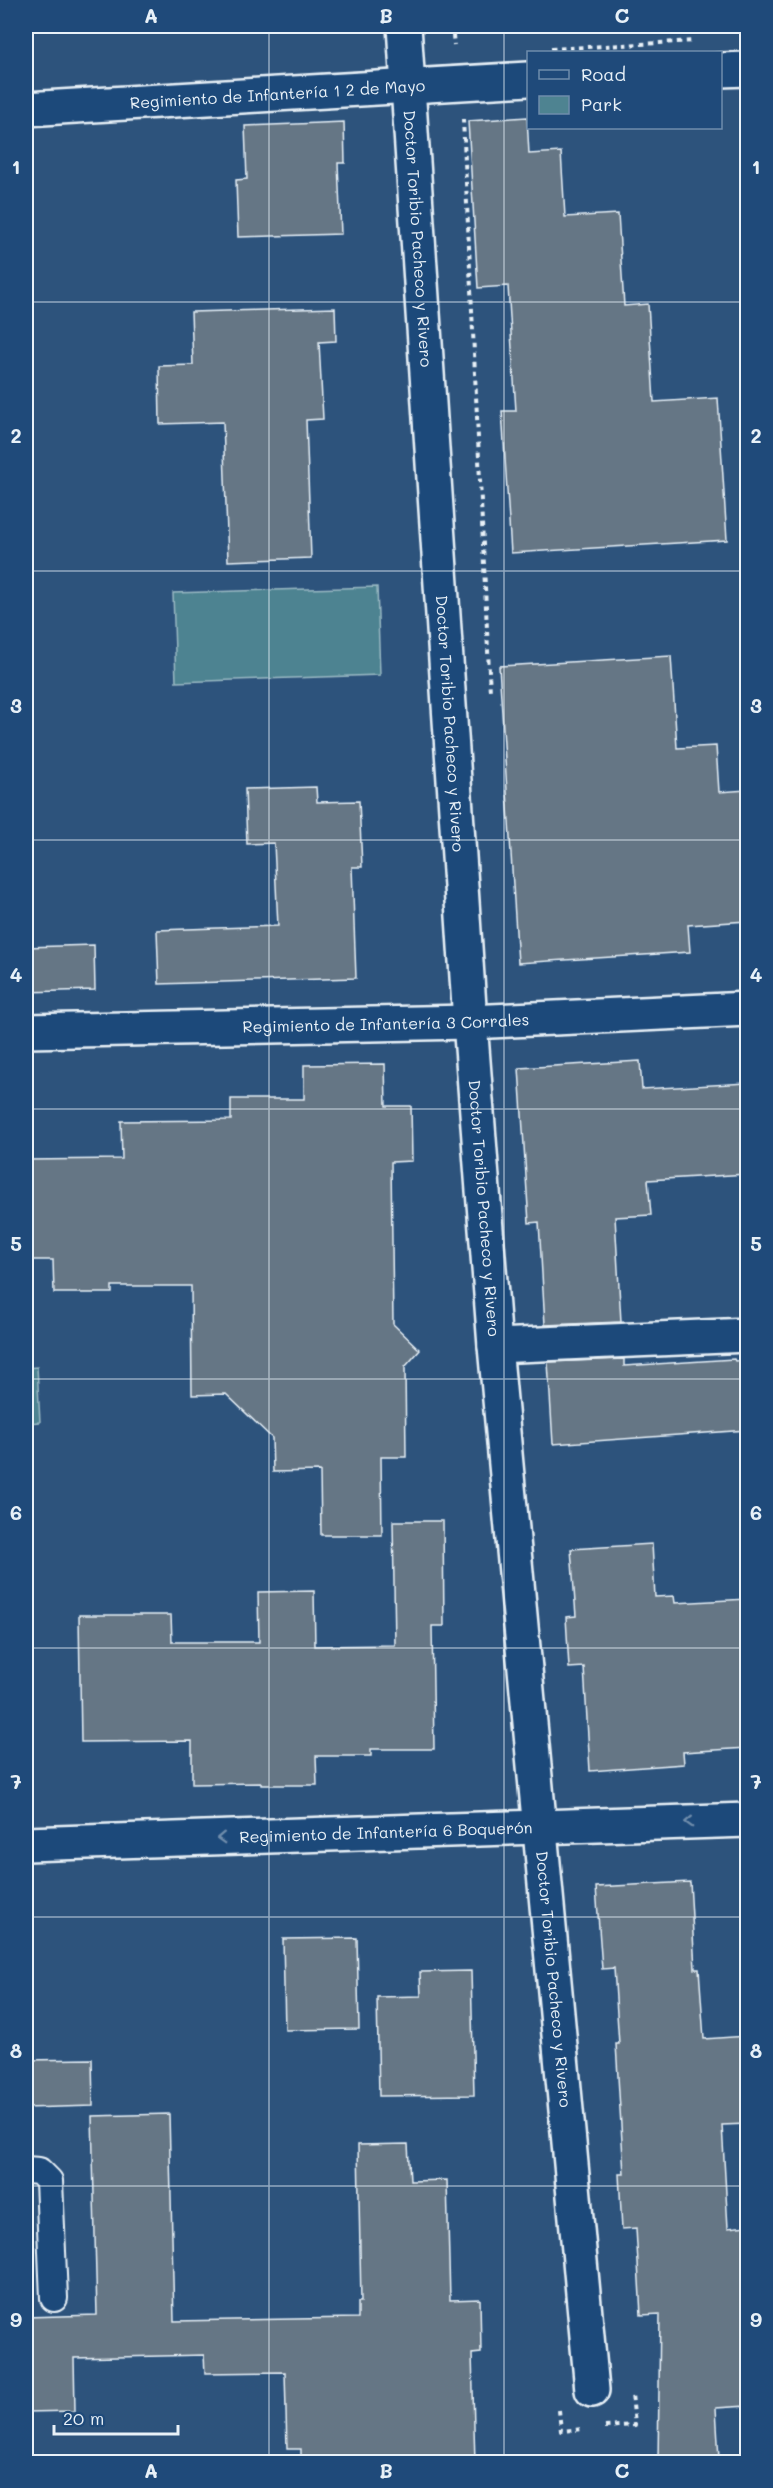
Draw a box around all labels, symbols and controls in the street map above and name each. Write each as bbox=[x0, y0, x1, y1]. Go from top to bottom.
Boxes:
text: A bbox=[144, 2, 158, 28]
text: B bbox=[379, 2, 393, 28]
text: C bbox=[615, 2, 630, 28]
legend bbox=[527, 51, 722, 129]
text: Road bbox=[581, 62, 626, 86]
street label: Regimiento de Infantería 1 2 de Mayo bbox=[129, 74, 426, 113]
text: Park bbox=[581, 92, 622, 116]
street label: Doctor Toribio Pacheco y Rivero bbox=[400, 109, 438, 368]
text: 1 bbox=[12, 153, 20, 179]
text: 1 bbox=[752, 153, 760, 179]
text: 2 bbox=[10, 422, 22, 448]
text: 2 bbox=[750, 422, 762, 448]
street label: Doctor Toribio Pacheco y Rivero bbox=[432, 594, 470, 853]
text: 3 bbox=[10, 692, 22, 718]
text: 3 bbox=[750, 692, 762, 718]
text: 4 bbox=[10, 961, 23, 987]
text: 4 bbox=[750, 961, 763, 987]
street label: Regimiento de Infantería 3 Corrales bbox=[242, 1008, 530, 1037]
street label: Doctor Toribio Pacheco y Rivero bbox=[464, 1079, 505, 1337]
text: 5 bbox=[10, 1230, 22, 1256]
text: 5 bbox=[750, 1230, 762, 1256]
text: 6 bbox=[10, 1499, 22, 1525]
text: 6 bbox=[750, 1499, 762, 1525]
text: 7 bbox=[10, 1768, 22, 1794]
text: 7 bbox=[750, 1768, 762, 1794]
street label: Regimiento de Infantería 6 Boquerón bbox=[239, 1816, 533, 1847]
one-way arrow bbox=[685, 1816, 694, 1829]
one-way arrow bbox=[217, 1831, 226, 1844]
street label: Doctor Toribio Pacheco y Rivero bbox=[532, 1850, 577, 2108]
text: 8 bbox=[10, 2037, 22, 2063]
text: 8 bbox=[750, 2037, 762, 2063]
text: 9 bbox=[10, 2306, 22, 2332]
text: 9 bbox=[750, 2306, 762, 2332]
scale bar bbox=[54, 2398, 178, 2436]
text: 20 m bbox=[63, 2406, 104, 2430]
text: A bbox=[144, 2457, 158, 2483]
text: B bbox=[379, 2457, 393, 2483]
text: C bbox=[615, 2457, 630, 2483]

